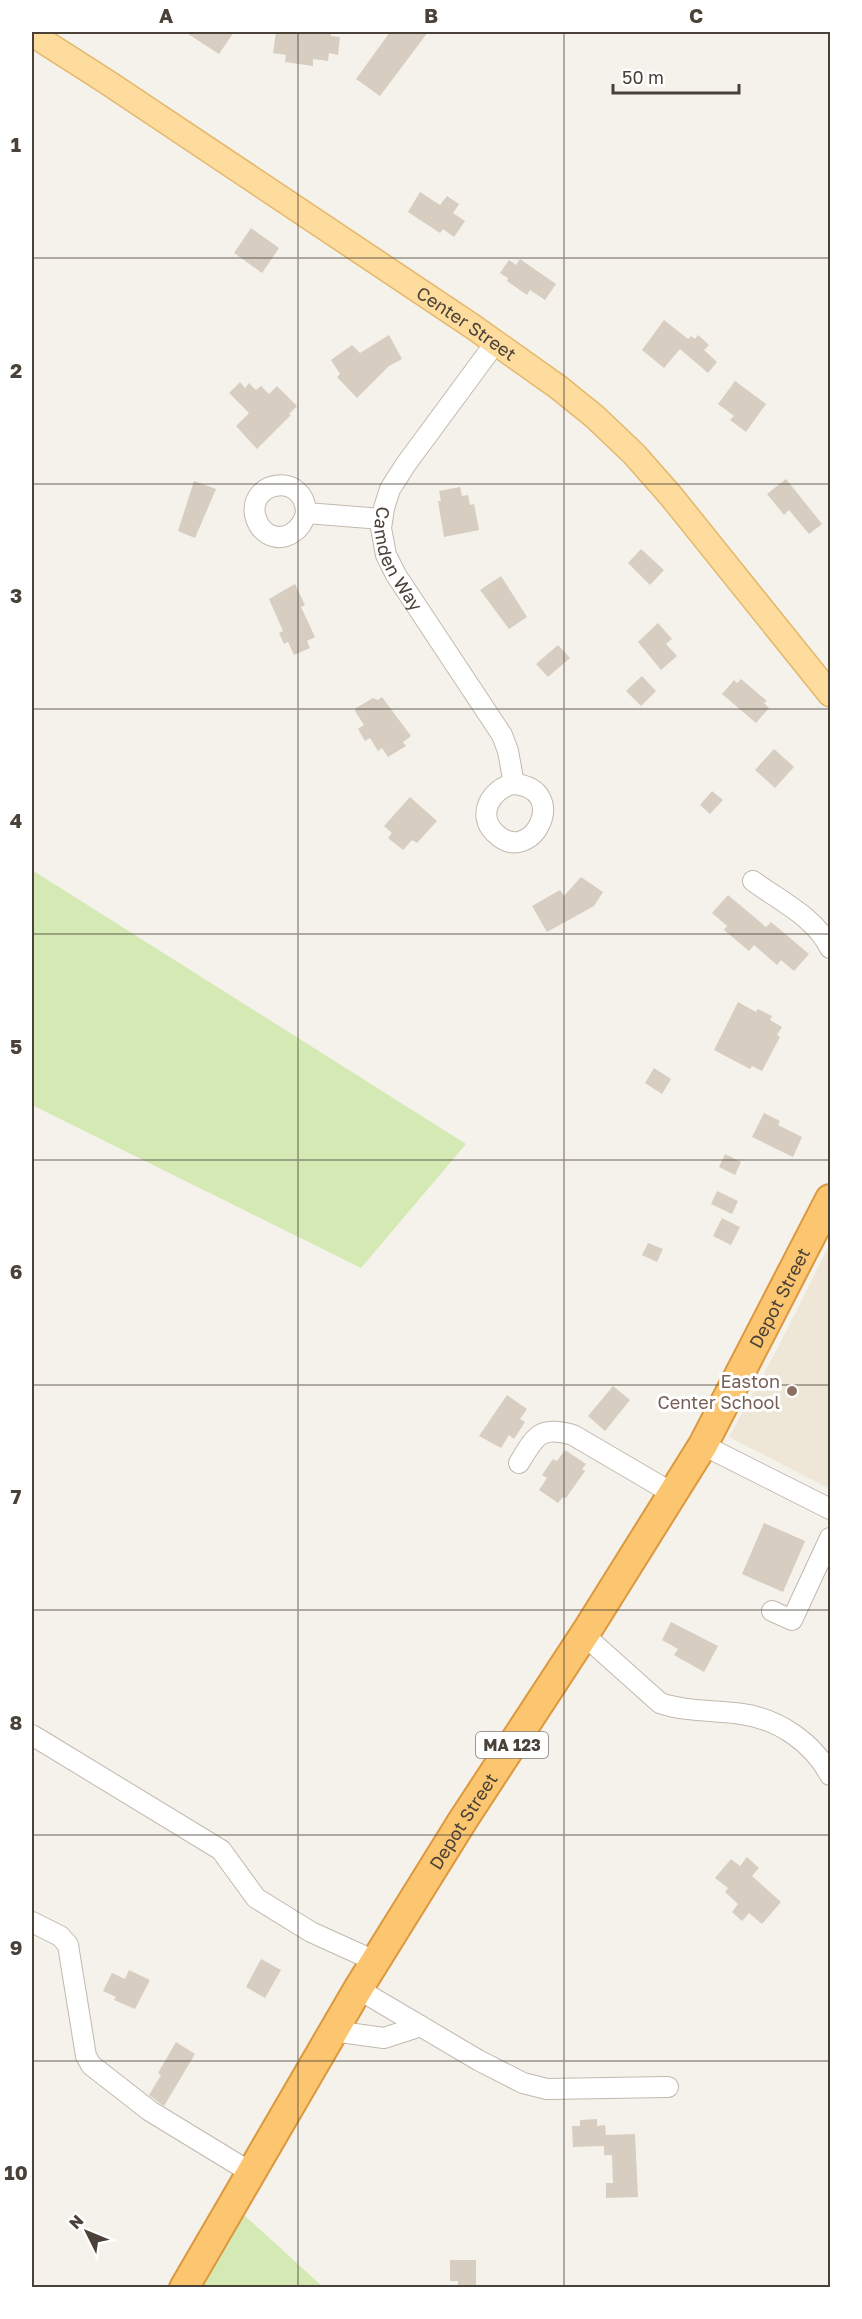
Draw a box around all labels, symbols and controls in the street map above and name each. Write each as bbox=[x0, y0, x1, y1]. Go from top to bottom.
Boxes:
text: A bbox=[159, 3, 173, 27]
text: B bbox=[424, 3, 438, 27]
text: C bbox=[689, 3, 703, 27]
scale bar bbox=[613, 57, 739, 95]
text: 50 m bbox=[622, 66, 664, 88]
text: 1 bbox=[11, 132, 21, 156]
street label: Center Street bbox=[413, 281, 521, 365]
text: 2 bbox=[10, 358, 22, 382]
street label: Camden Way bbox=[370, 505, 428, 615]
text: 3 bbox=[10, 583, 22, 607]
text: 4 bbox=[10, 808, 22, 832]
text: 5 bbox=[10, 1034, 22, 1058]
street label: Depot Street bbox=[744, 1244, 814, 1352]
text: 6 bbox=[10, 1259, 22, 1283]
place label: Easton Center School bbox=[658, 1370, 780, 1413]
marker: Easton Center School bbox=[785, 1384, 799, 1398]
text: 7 bbox=[11, 1484, 22, 1508]
text: 8 bbox=[10, 1710, 22, 1734]
road number: MA 123 bbox=[476, 1732, 548, 1758]
street label: Depot Street bbox=[424, 1769, 502, 1873]
text: 9 bbox=[10, 1935, 22, 1959]
text: 10 bbox=[4, 2160, 28, 2184]
north arrow bbox=[57, 2202, 117, 2262]
text: N bbox=[65, 2210, 87, 2233]

